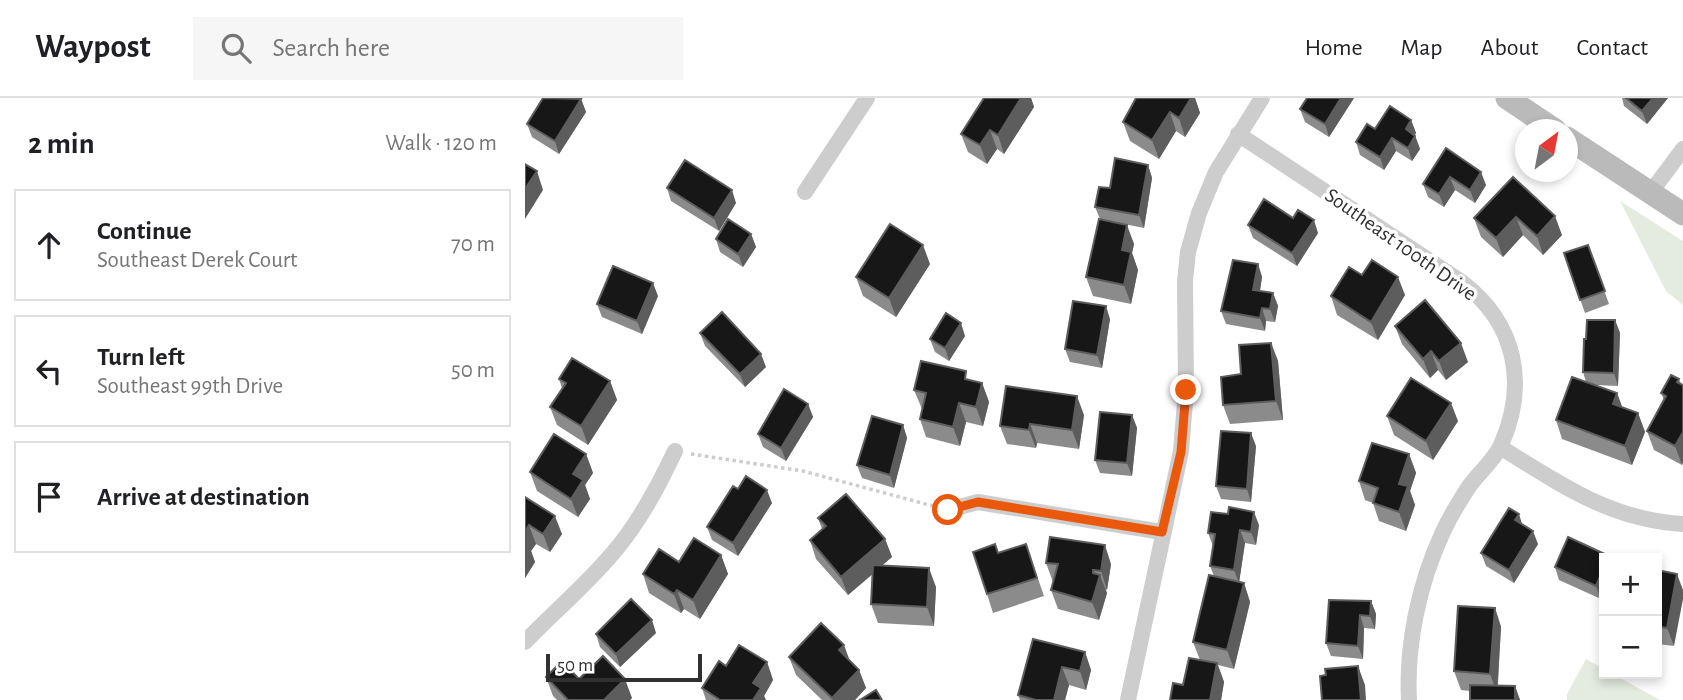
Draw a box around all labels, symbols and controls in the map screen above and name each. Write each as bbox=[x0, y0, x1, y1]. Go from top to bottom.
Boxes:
search box bbox=[193, 17, 683, 80]
icon: search bbox=[217, 29, 255, 67]
text: Waypost bbox=[35, 31, 151, 64]
text: Search here bbox=[273, 35, 390, 61]
text: Home bbox=[1305, 36, 1363, 60]
text: Map bbox=[1401, 36, 1443, 60]
text: About bbox=[1481, 36, 1538, 60]
text: Contact bbox=[1576, 36, 1648, 60]
north arrow bbox=[1515, 119, 1578, 182]
text: 2 min bbox=[28, 129, 95, 159]
text: Walk · 120 m bbox=[385, 132, 497, 155]
street label: Southeast 100th Drive bbox=[1321, 184, 1480, 305]
text: Continue bbox=[97, 218, 192, 244]
icon: ahead bbox=[30, 226, 68, 264]
text: 70 m bbox=[451, 233, 495, 256]
text: Southeast Derek Court bbox=[97, 249, 297, 272]
text: Turn left bbox=[97, 344, 185, 370]
icon: left bbox=[30, 352, 68, 390]
text: 50 m bbox=[451, 359, 495, 382]
route end bbox=[1170, 374, 1201, 405]
text: Southeast 99th Drive bbox=[97, 375, 283, 398]
icon: arrive bbox=[30, 478, 68, 516]
text: Arrive at destination bbox=[97, 484, 310, 510]
route start bbox=[932, 494, 963, 525]
map controls bbox=[1599, 553, 1662, 679]
button: + bbox=[1599, 553, 1662, 616]
button: − bbox=[1599, 616, 1662, 679]
scale bar bbox=[546, 651, 702, 683]
text: 50 m bbox=[557, 656, 593, 675]

